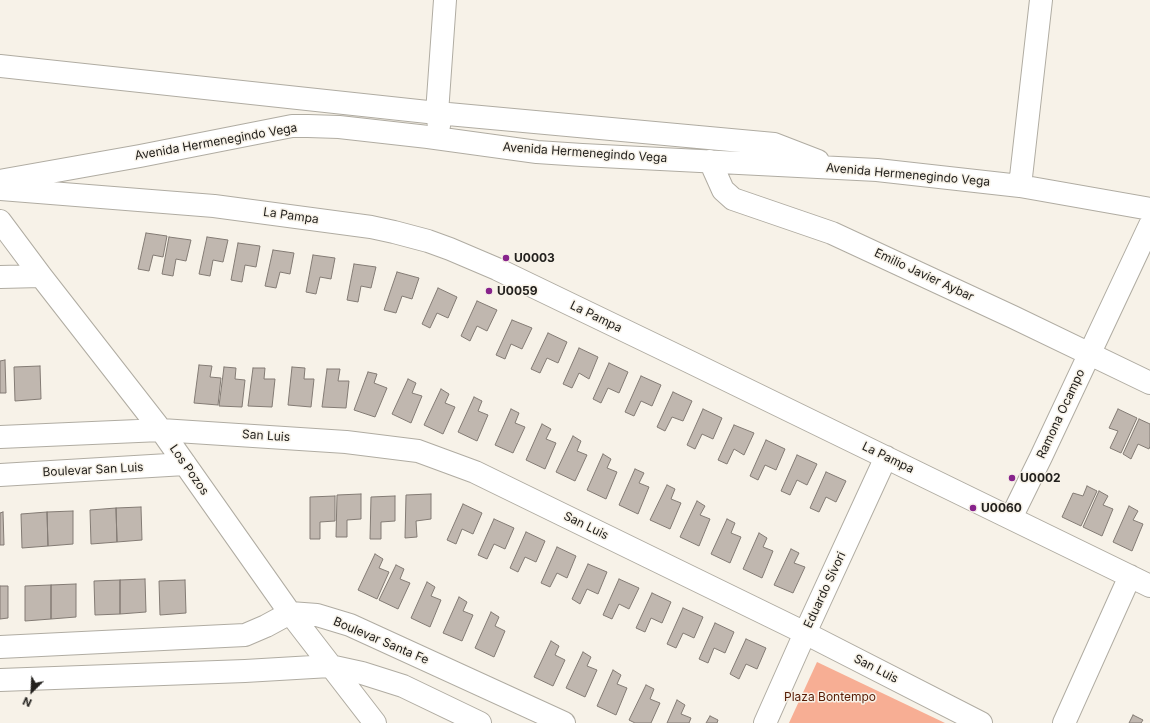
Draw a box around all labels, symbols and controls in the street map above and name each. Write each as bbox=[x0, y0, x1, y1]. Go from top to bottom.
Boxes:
street label: Avenida Hermenegindo Vega bbox=[134, 121, 298, 163]
street label: Avenida Hermenegindo Vega bbox=[502, 140, 668, 166]
street label: Avenida Hermenegindo Vega bbox=[825, 161, 991, 189]
street label: La Pampa bbox=[262, 205, 320, 227]
street label: Emilio Javier Aybar bbox=[872, 246, 976, 304]
place label: U0003 bbox=[514, 251, 555, 265]
marker: U0003 bbox=[501, 253, 511, 263]
place label: U0059 bbox=[497, 284, 537, 298]
marker: U0059 bbox=[484, 286, 494, 296]
street label: La Pampa bbox=[568, 298, 624, 336]
street label: Ramona Ocampo bbox=[1034, 367, 1088, 461]
street label: San Luis bbox=[242, 427, 290, 445]
street label: La Pampa bbox=[860, 439, 916, 477]
street label: Los Pozos bbox=[166, 442, 212, 498]
street label: Boulevar San Luis bbox=[42, 460, 144, 480]
place label: U0002 bbox=[1020, 471, 1061, 485]
marker: U0002 bbox=[1007, 473, 1017, 483]
place label: U0060 bbox=[981, 501, 1022, 515]
marker: U0060 bbox=[968, 503, 978, 513]
street label: San Luis bbox=[561, 509, 611, 543]
street label: Eduardo Sívori bbox=[801, 550, 849, 630]
street label: Boulevar Santa Fe bbox=[331, 614, 431, 668]
street label: San Luis bbox=[851, 652, 901, 686]
north arrow bbox=[12, 671, 52, 711]
park label: Plaza Bontempo bbox=[784, 690, 876, 704]
text: N bbox=[20, 694, 34, 710]

